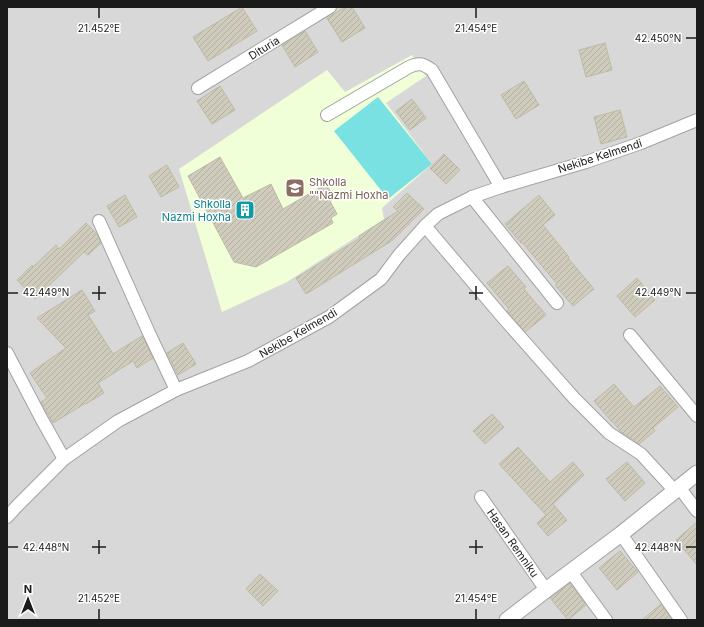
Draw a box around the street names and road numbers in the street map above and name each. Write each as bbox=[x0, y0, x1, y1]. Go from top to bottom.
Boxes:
street label: Dituria bbox=[246, 33, 282, 63]
street label: Nekibe Kelmendi bbox=[556, 136, 644, 176]
street label: Nekibe Kelmendi bbox=[257, 305, 339, 361]
street label: Hasan Remniku bbox=[484, 506, 542, 580]

